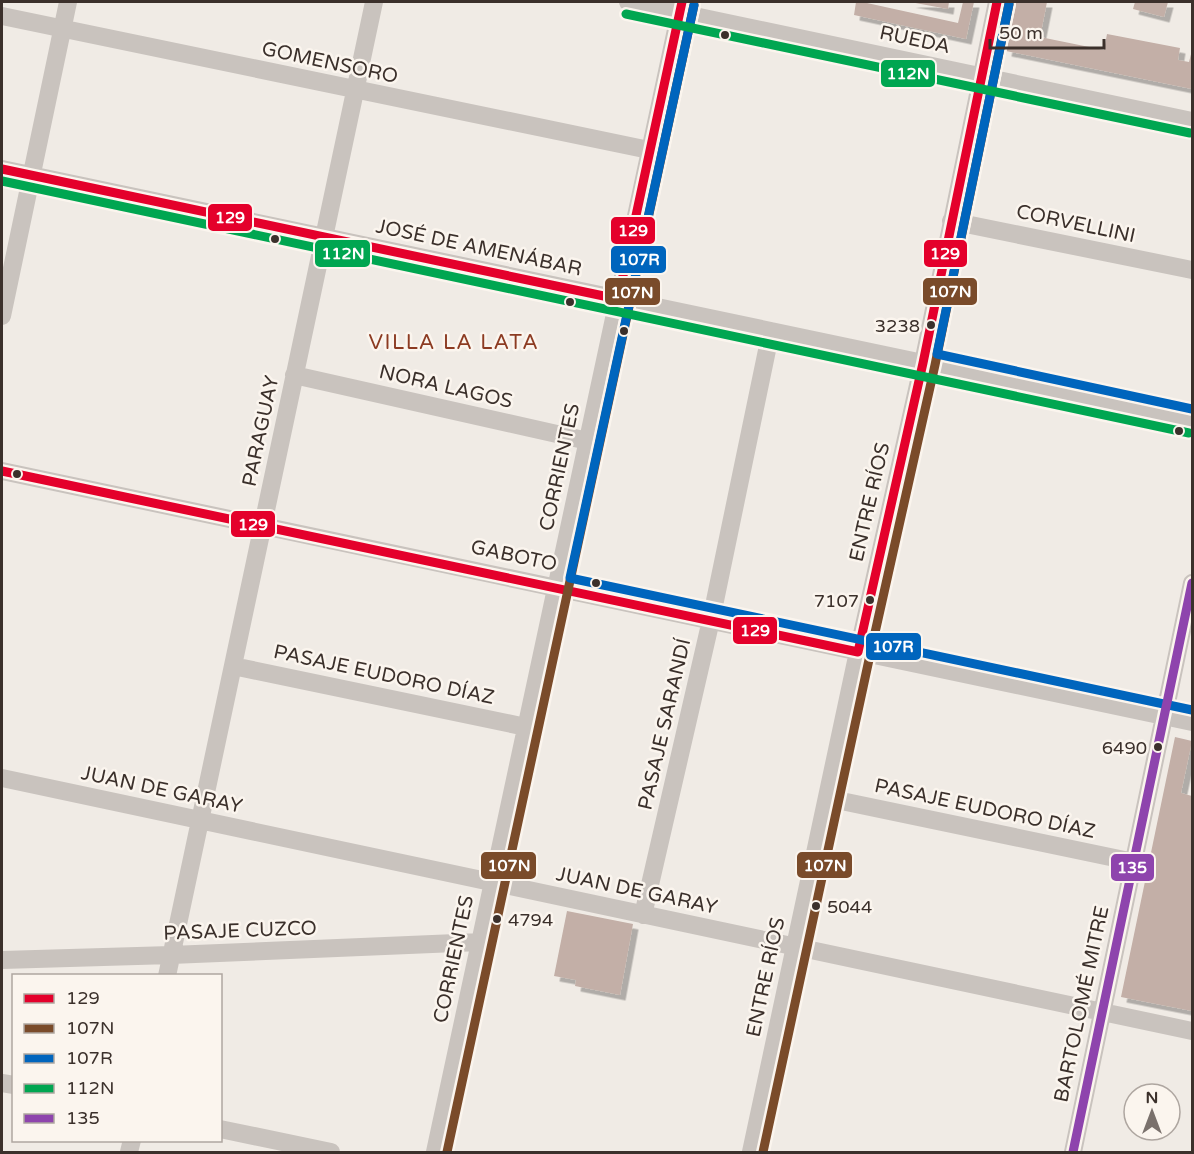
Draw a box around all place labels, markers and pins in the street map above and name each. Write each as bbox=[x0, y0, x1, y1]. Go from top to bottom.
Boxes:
unlabelled marker bbox=[719, 29, 731, 41]
unlabelled marker bbox=[269, 233, 281, 245]
unlabelled marker bbox=[564, 296, 576, 308]
place label: 3238 bbox=[875, 315, 920, 337]
marker: 3238 bbox=[925, 319, 937, 331]
unlabelled marker bbox=[618, 325, 630, 337]
unlabelled marker bbox=[1173, 425, 1185, 437]
unlabelled marker bbox=[11, 468, 23, 480]
unlabelled marker bbox=[590, 577, 602, 589]
place label: 7107 bbox=[814, 590, 859, 612]
marker: 7107 bbox=[864, 594, 876, 606]
place label: 6490 bbox=[1102, 737, 1147, 759]
marker: 6490 bbox=[1152, 741, 1164, 753]
place label: 5044 bbox=[827, 896, 872, 918]
marker: 5044 bbox=[810, 900, 822, 912]
place label: 4794 bbox=[508, 909, 553, 931]
marker: 4794 bbox=[491, 913, 503, 925]

